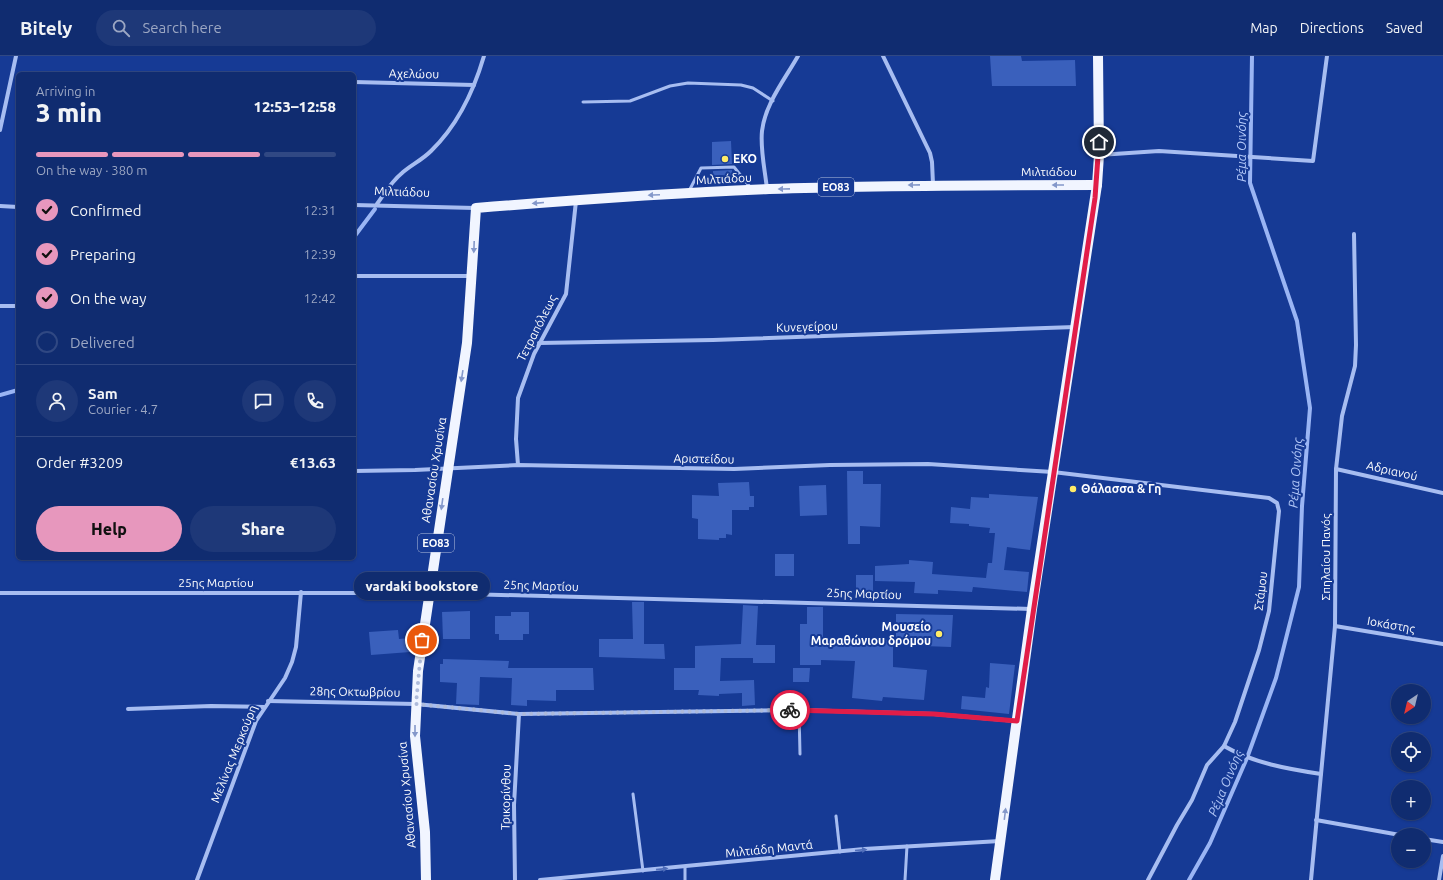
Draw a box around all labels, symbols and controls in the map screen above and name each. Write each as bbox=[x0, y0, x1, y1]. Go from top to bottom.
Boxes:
search box bbox=[96, 10, 376, 46]
text: Bitely bbox=[20, 17, 72, 39]
icon: search bbox=[110, 17, 132, 39]
text: Search here bbox=[142, 19, 222, 36]
text: Map bbox=[1250, 20, 1278, 36]
text: Directions bbox=[1300, 20, 1364, 36]
text: Saved bbox=[1386, 20, 1423, 36]
street label: Αχελώου bbox=[389, 67, 439, 80]
text: Arriving in bbox=[36, 84, 95, 98]
text: 3 min bbox=[36, 98, 102, 127]
text: 12:53–12:58 bbox=[253, 98, 336, 115]
water label: Ρέμα Οινόης bbox=[1234, 111, 1249, 182]
pin bbox=[1082, 125, 1116, 159]
icon: home bbox=[1088, 131, 1110, 153]
place label: EKO bbox=[733, 152, 757, 165]
marker: EKO bbox=[720, 154, 730, 164]
text: On the way · 380 m bbox=[36, 163, 148, 177]
street label: Μιλτιάδου bbox=[1021, 165, 1077, 178]
street label: Μιλτιάδου bbox=[696, 171, 752, 186]
road number: ΕΟ83 bbox=[818, 178, 854, 196]
one-way arrow bbox=[908, 182, 920, 189]
one-way arrow bbox=[1051, 182, 1064, 188]
street label: Μιλτιάδου bbox=[374, 184, 430, 199]
one-way arrow bbox=[777, 186, 790, 192]
one-way arrow bbox=[648, 192, 660, 199]
icon: check bbox=[36, 199, 58, 221]
one-way arrow bbox=[532, 199, 544, 206]
text: Confirmed bbox=[70, 202, 142, 219]
text: 12:31 bbox=[303, 203, 336, 217]
one-way arrow bbox=[471, 241, 477, 254]
icon: check bbox=[36, 243, 58, 265]
text: Preparing bbox=[70, 246, 136, 263]
text: 12:39 bbox=[303, 247, 336, 261]
icon: check bbox=[36, 287, 58, 309]
text: On the way bbox=[70, 290, 146, 307]
text: 12:42 bbox=[303, 291, 336, 305]
street label: Τετραπόλεως bbox=[514, 292, 560, 364]
street label: Κυνεγείρου bbox=[776, 319, 838, 334]
text: Delivered bbox=[70, 334, 135, 351]
one-way arrow bbox=[459, 370, 465, 382]
button: person bbox=[36, 380, 78, 422]
button: chat bbox=[242, 380, 284, 422]
button: phone bbox=[294, 380, 336, 422]
text: Sam bbox=[88, 385, 118, 402]
text: Courier · 4.7 bbox=[88, 402, 158, 416]
street label: Αθανασίου Χρυσίνα bbox=[419, 416, 448, 524]
water label: Ρέμα Οινόης bbox=[1286, 437, 1305, 509]
street label: Αριστείδου bbox=[674, 451, 735, 466]
text: Order #3209 bbox=[36, 454, 123, 471]
text: €13.63 bbox=[290, 454, 336, 471]
street label: Αδριανού bbox=[1365, 458, 1419, 483]
place label: Θάλασσα & Γη bbox=[1081, 482, 1161, 495]
marker: Θάλασσα & Γη bbox=[1068, 484, 1078, 494]
one-way arrow bbox=[439, 498, 445, 510]
button: Help bbox=[36, 506, 182, 552]
button: Share bbox=[190, 506, 336, 552]
street label: Σπηλαίου Πανός bbox=[1319, 513, 1333, 601]
road number: ΕΟ83 bbox=[418, 534, 454, 552]
street label: Στάμου bbox=[1252, 571, 1269, 611]
callout: vardaki bookstore bbox=[354, 572, 490, 600]
street label: 25ης Μαρτίου bbox=[178, 576, 254, 590]
street label: 25ης Μαρτίου bbox=[503, 578, 579, 594]
text: vardaki bookstore bbox=[366, 579, 478, 593]
street label: 25ης Μαρτίου bbox=[826, 586, 902, 602]
street label: Ιοκάστης bbox=[1366, 614, 1417, 636]
place label: Μουσείο Μαραθώνιου δρόμου bbox=[811, 620, 931, 647]
pin bbox=[405, 623, 439, 657]
icon: bag bbox=[411, 629, 433, 651]
marker: Μουσείο Μαραθώνιου δρόμου bbox=[934, 629, 944, 639]
street label: 28ης Οκτωβρίου bbox=[310, 684, 400, 700]
north arrow bbox=[1391, 684, 1431, 724]
map controls bbox=[1391, 684, 1431, 868]
courier bbox=[770, 690, 810, 730]
icon: bike bbox=[779, 699, 801, 721]
street label: Μελίνας Μερκούρη bbox=[208, 703, 260, 805]
one-way arrow bbox=[412, 725, 418, 738]
button: locate bbox=[1391, 732, 1431, 772]
street label: Αθανασίου Χρυσίνα bbox=[395, 741, 418, 849]
water label: Ρέμα Οινόης bbox=[1205, 748, 1246, 818]
street label: Τρικορίνθου bbox=[498, 764, 513, 830]
button: + bbox=[1391, 780, 1431, 820]
one-way arrow bbox=[1002, 808, 1008, 820]
button: − bbox=[1391, 828, 1431, 868]
street label: Μιλτιάδη Μαντά bbox=[725, 837, 813, 860]
one-way arrow bbox=[855, 846, 867, 853]
one-way arrow bbox=[656, 866, 668, 873]

